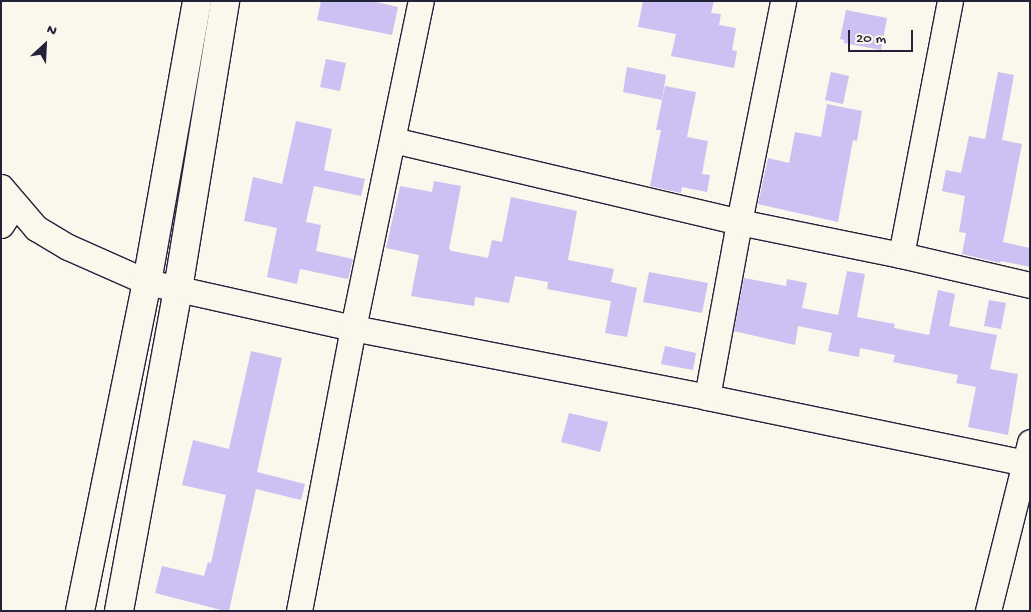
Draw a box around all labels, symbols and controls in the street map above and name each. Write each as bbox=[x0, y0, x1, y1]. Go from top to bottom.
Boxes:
north arrow bbox=[20, 20, 70, 70]
scale bar bbox=[851, 20, 916, 52]
text: N bbox=[44, 21, 59, 41]
text: 20 m bbox=[856, 30, 886, 48]

